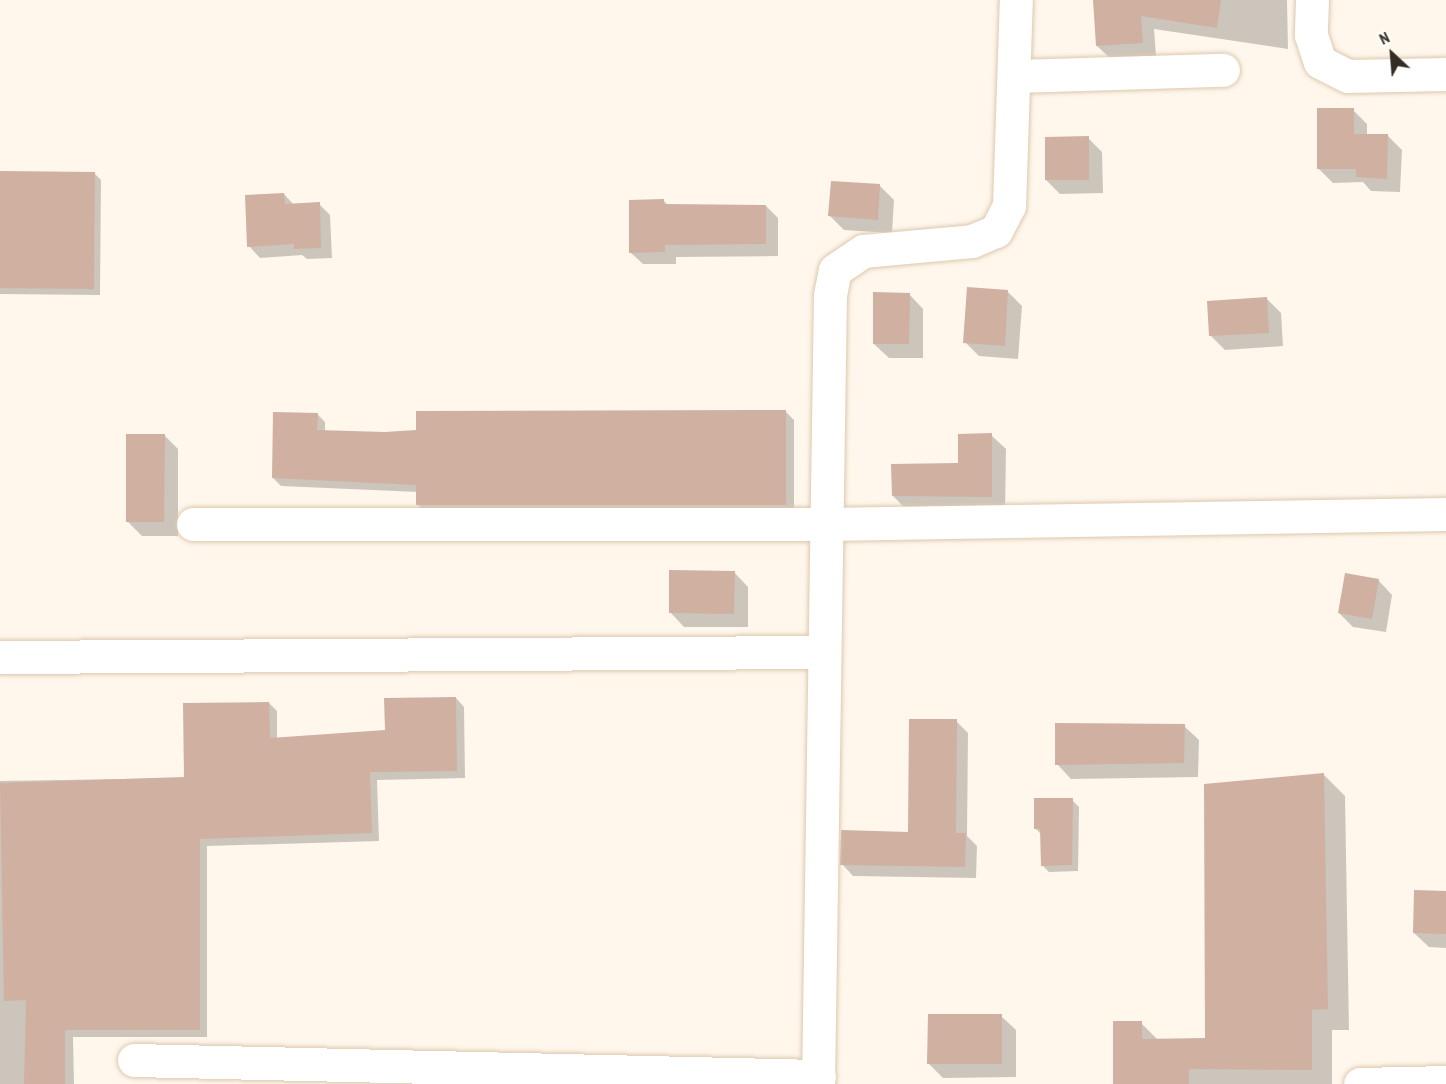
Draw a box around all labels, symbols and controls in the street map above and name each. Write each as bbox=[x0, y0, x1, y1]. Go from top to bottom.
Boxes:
north arrow bbox=[1362, 24, 1422, 84]
text: N bbox=[1376, 27, 1392, 49]

